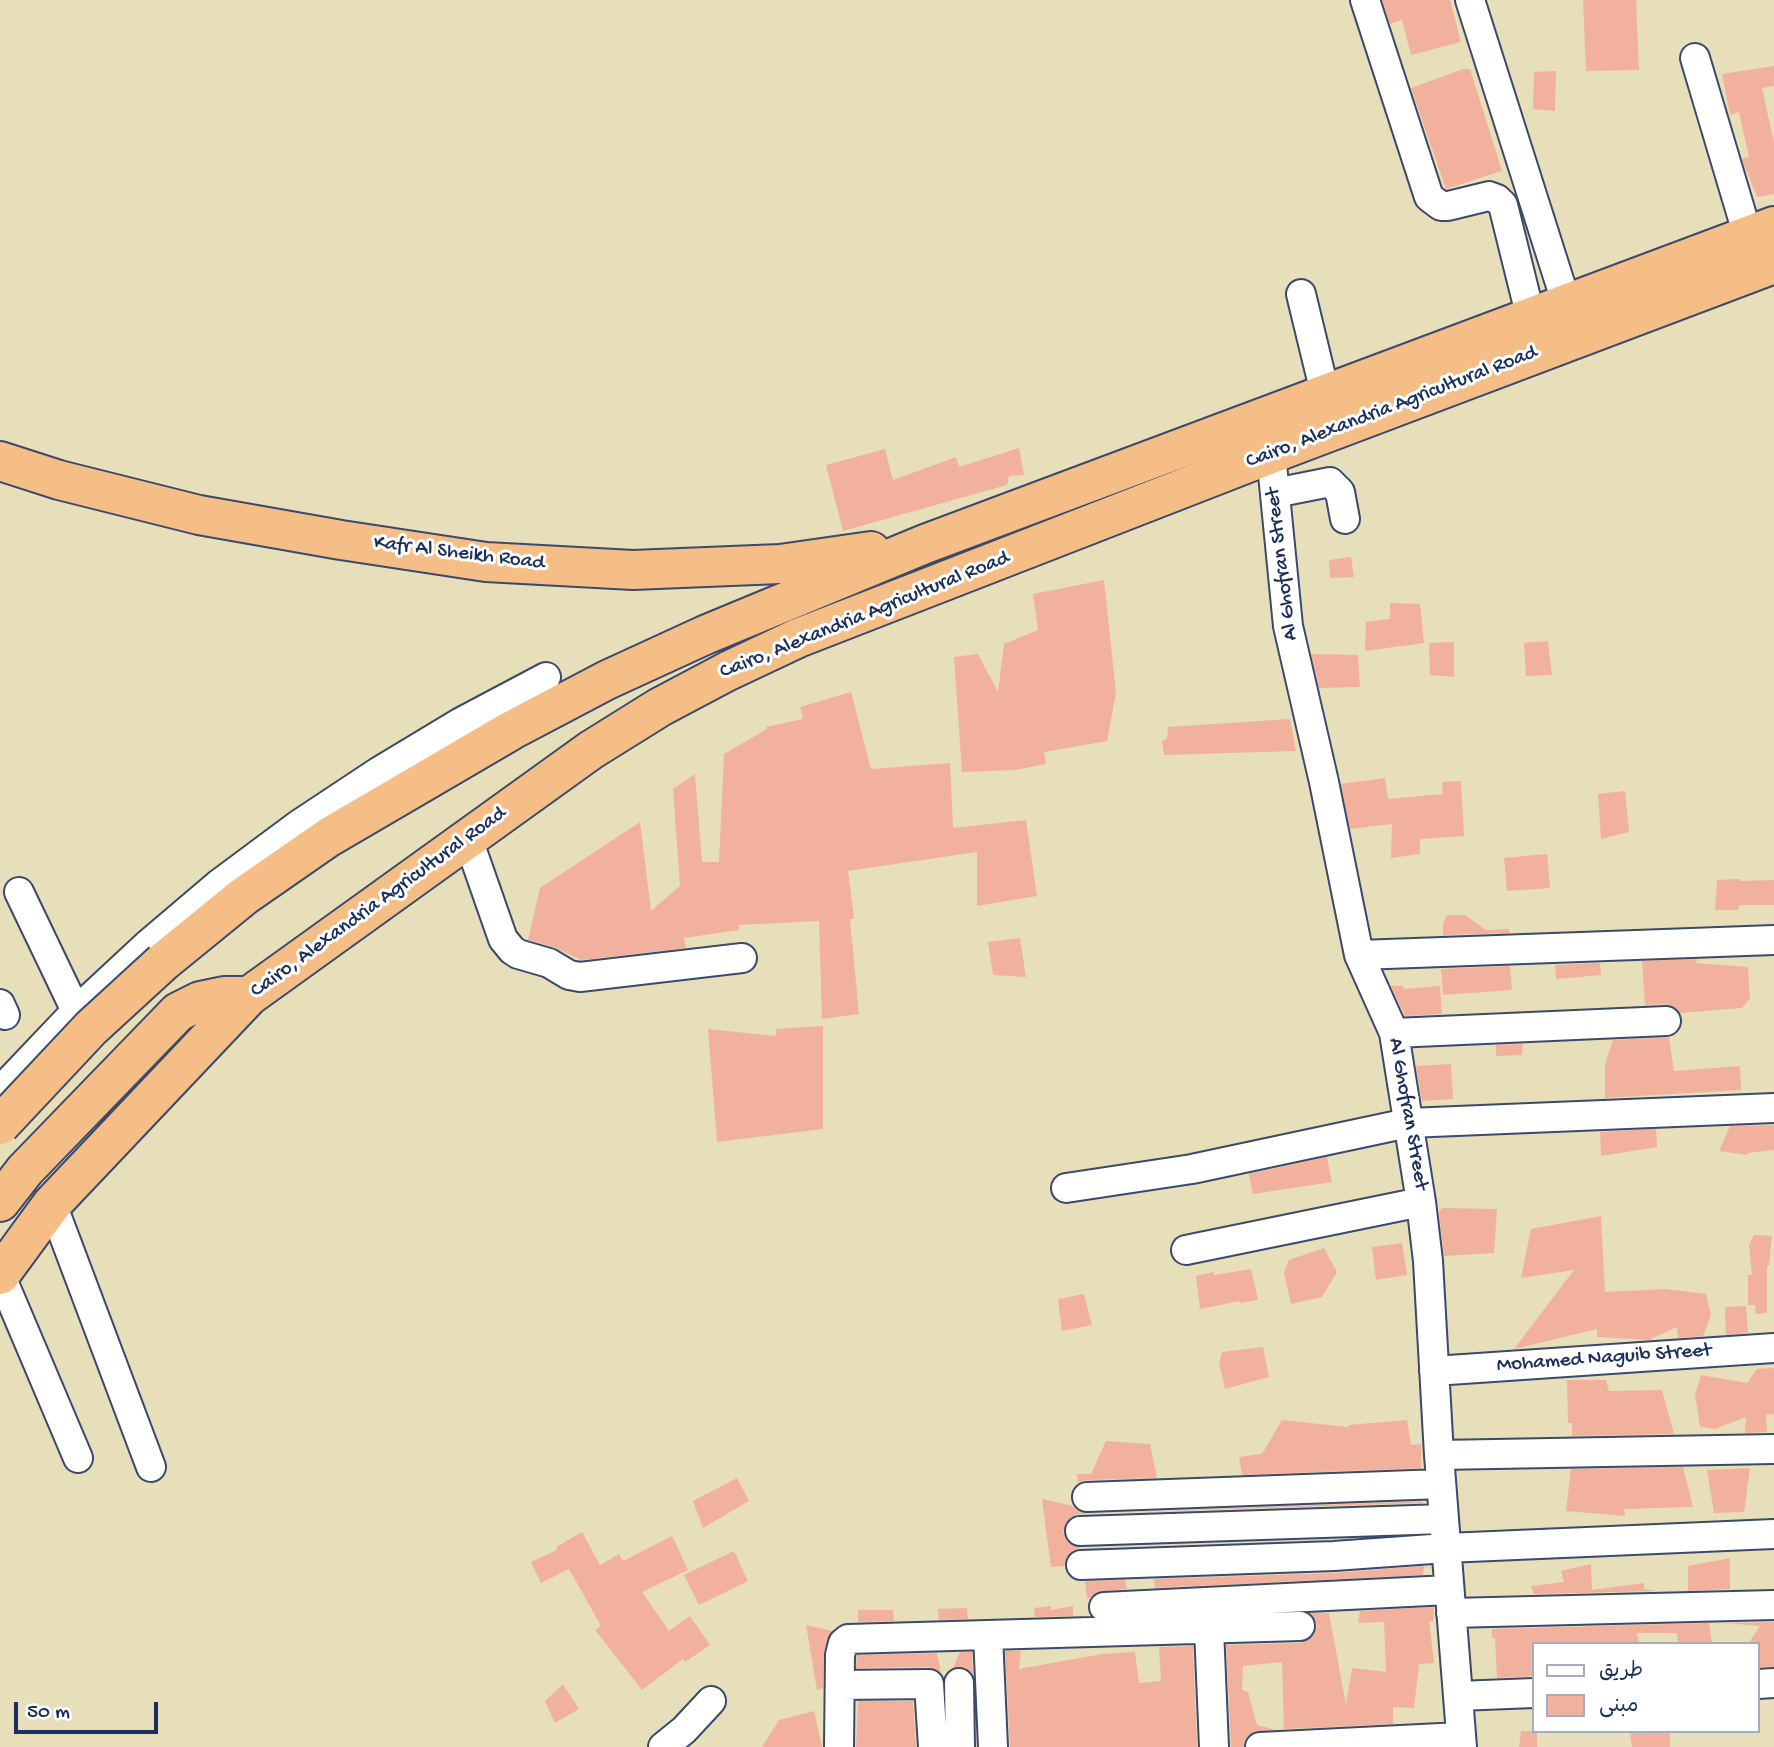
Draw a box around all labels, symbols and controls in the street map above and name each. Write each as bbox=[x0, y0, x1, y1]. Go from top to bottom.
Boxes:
street label: Cairo, Alexandria Agricultural Road bbox=[1243, 341, 1541, 475]
street label: Al Ghofran Street bbox=[1261, 486, 1305, 642]
street label: Kafr Al Sheikh Road bbox=[372, 531, 546, 577]
street label: Cairo, Alexandria Agricultural Road bbox=[717, 546, 1013, 686]
street label: Cairo, Alexandria Agricultural Road bbox=[246, 802, 512, 1004]
street label: Al Ghofran Street bbox=[1381, 1036, 1433, 1192]
street label: Mohamed Naguib Street bbox=[1496, 1339, 1712, 1379]
legend bbox=[1532, 1642, 1760, 1733]
text: طريق bbox=[1599, 1660, 1643, 1685]
scale bar bbox=[18, 1688, 161, 1732]
text: مبنى bbox=[1599, 1695, 1638, 1720]
text: 50 m bbox=[27, 1701, 70, 1726]

